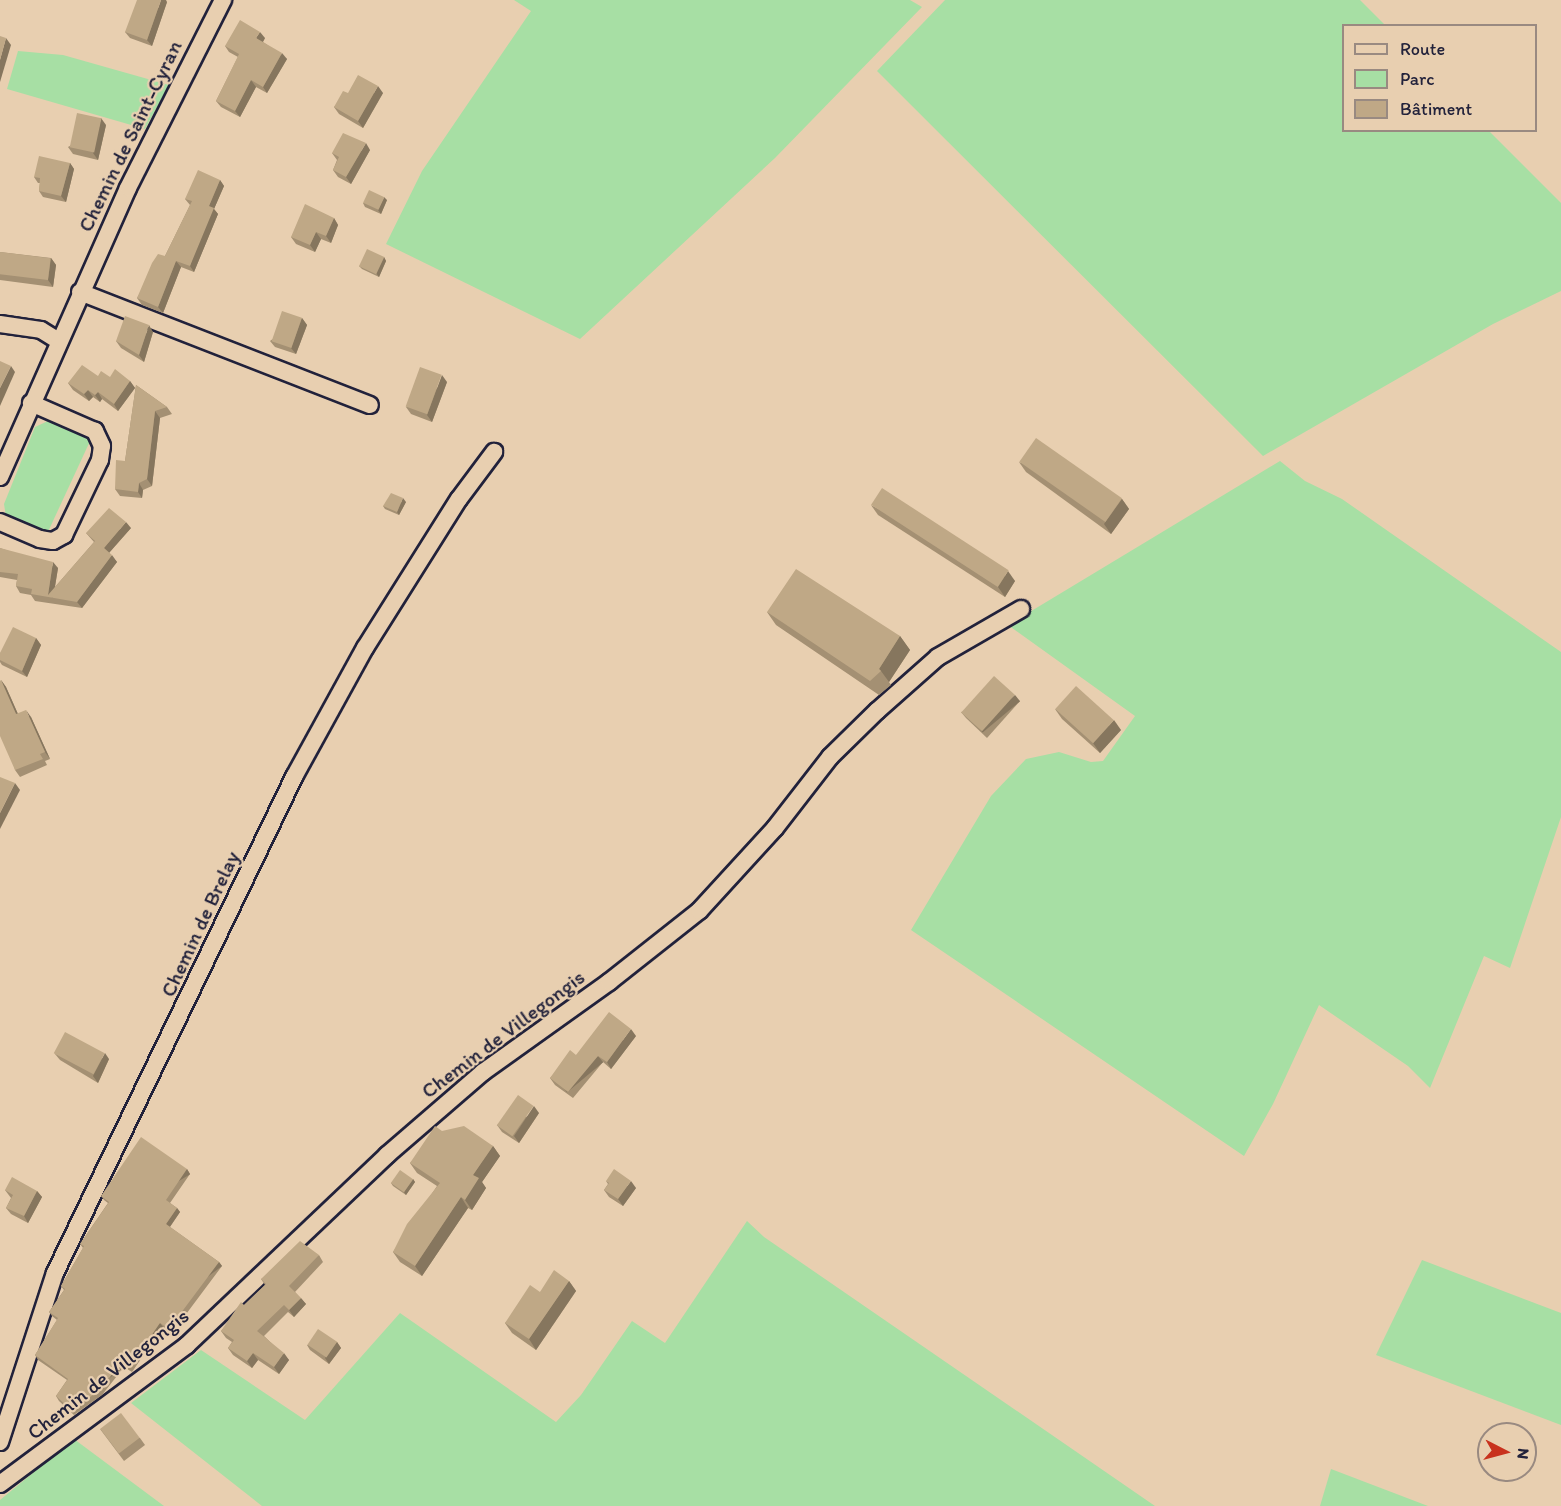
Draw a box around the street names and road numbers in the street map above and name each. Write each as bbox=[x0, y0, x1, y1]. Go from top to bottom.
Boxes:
street label: Chemin de Saint-Cyran bbox=[73, 36, 187, 236]
street label: Chemin de Brelay bbox=[155, 847, 245, 1001]
street label: Chemin de Villegongis bbox=[416, 964, 590, 1104]
street label: Chemin de Villegongis bbox=[22, 1303, 194, 1445]

